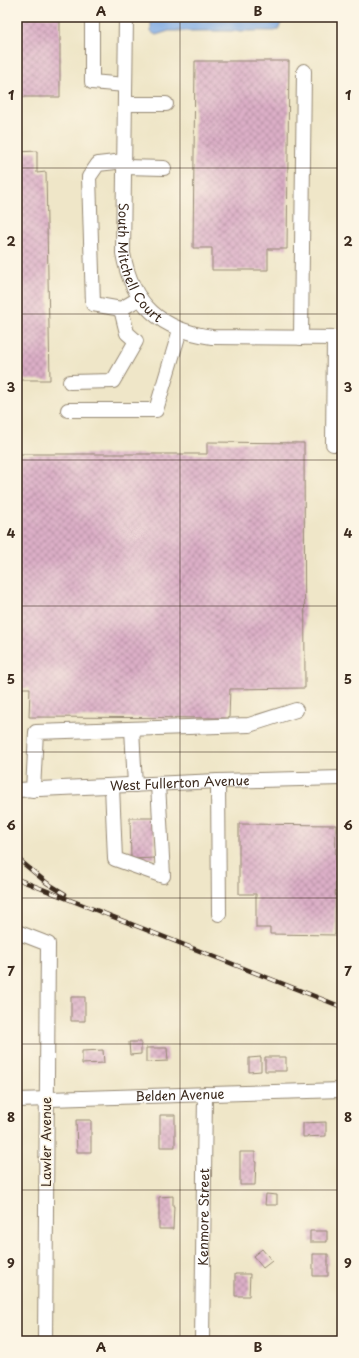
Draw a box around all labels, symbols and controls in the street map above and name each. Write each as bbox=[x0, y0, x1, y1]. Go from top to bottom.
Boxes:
text: A bbox=[96, 1, 106, 20]
text: B bbox=[254, 1, 263, 20]
text: 1 bbox=[8, 85, 14, 104]
text: 1 bbox=[345, 85, 351, 104]
street label: South Mitchell Court bbox=[114, 203, 167, 326]
text: 2 bbox=[6, 231, 16, 250]
text: 2 bbox=[343, 231, 353, 250]
text: 3 bbox=[7, 377, 16, 396]
text: 3 bbox=[344, 377, 353, 396]
text: 4 bbox=[7, 523, 16, 542]
text: 4 bbox=[344, 523, 353, 542]
text: 5 bbox=[7, 669, 15, 688]
text: 5 bbox=[344, 669, 352, 688]
street label: West Fullerton Avenue bbox=[110, 770, 250, 795]
text: 6 bbox=[6, 815, 16, 834]
text: 6 bbox=[343, 815, 353, 834]
text: 7 bbox=[7, 961, 15, 980]
text: 7 bbox=[344, 961, 352, 980]
street label: Belden Avenue bbox=[135, 1084, 225, 1105]
street label: Lawler Avenue bbox=[36, 1097, 55, 1187]
text: 8 bbox=[7, 1107, 15, 1126]
text: 8 bbox=[344, 1107, 352, 1126]
street label: Kenmore Street bbox=[193, 1168, 213, 1266]
text: 9 bbox=[7, 1253, 15, 1272]
text: 9 bbox=[344, 1253, 352, 1272]
text: A bbox=[96, 1337, 106, 1356]
text: B bbox=[254, 1337, 263, 1356]

